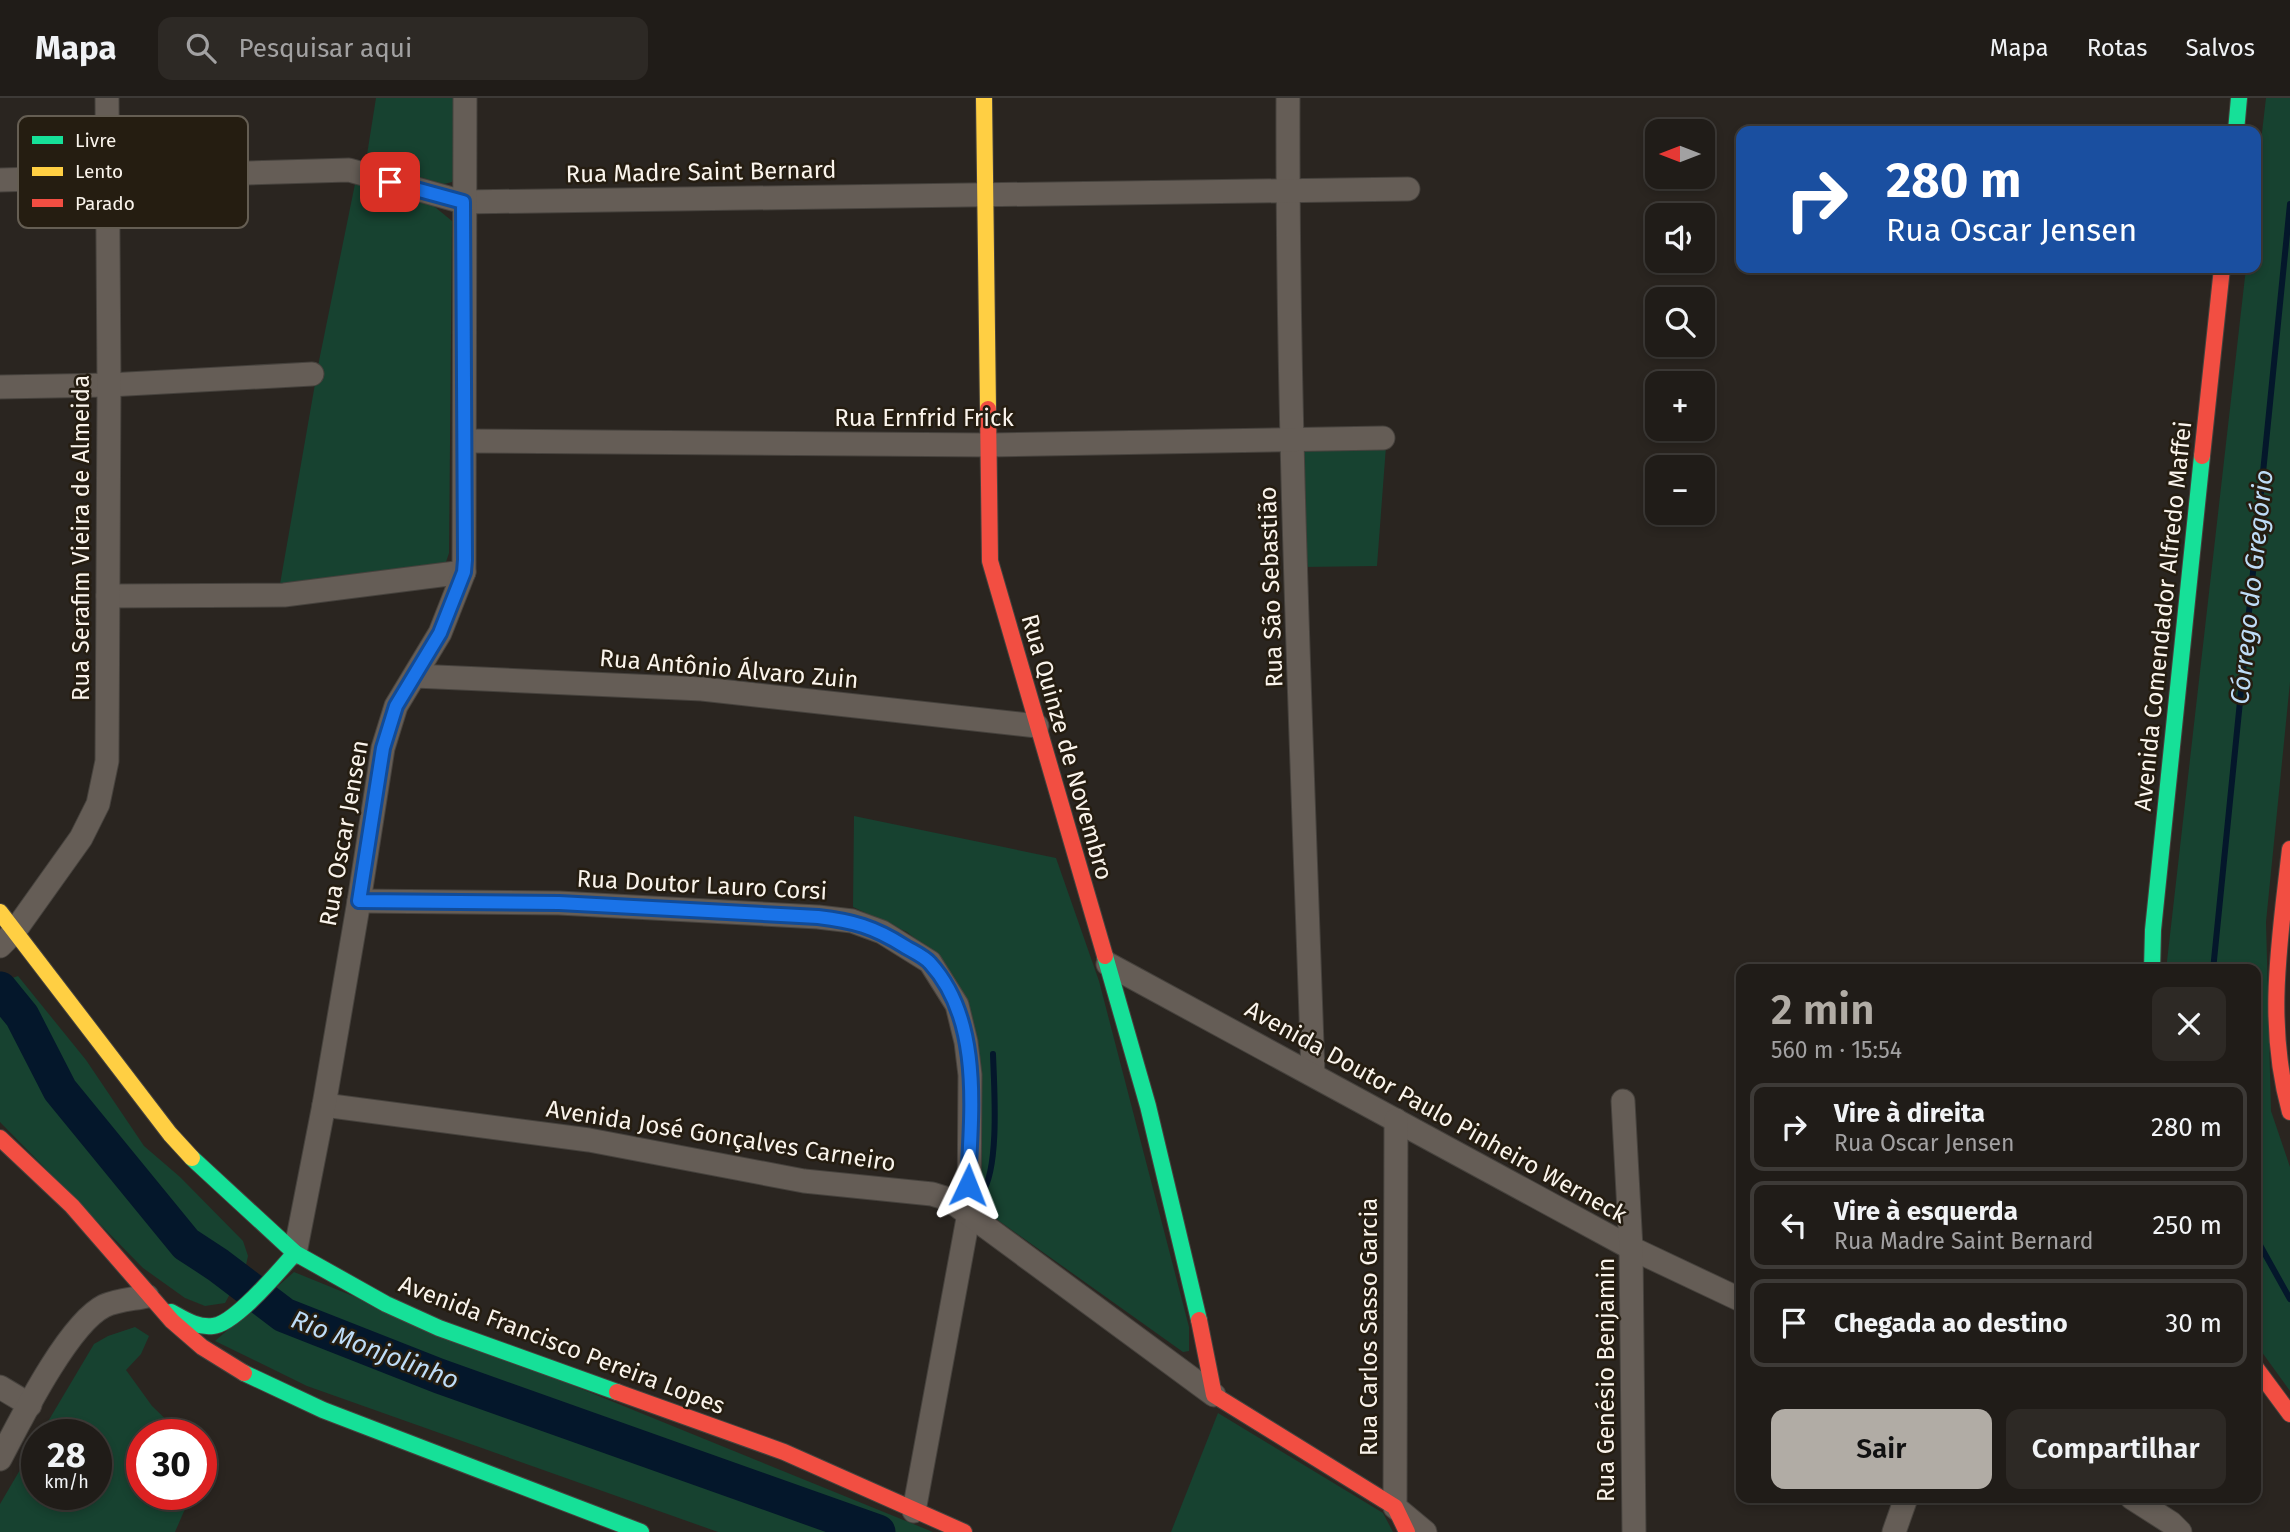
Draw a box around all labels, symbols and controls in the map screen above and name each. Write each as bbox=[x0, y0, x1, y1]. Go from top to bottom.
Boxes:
search box bbox=[158, 17, 648, 80]
text: Mapa bbox=[35, 28, 116, 68]
icon: search bbox=[182, 29, 220, 67]
text: Pesquisar aqui bbox=[238, 33, 412, 64]
text: Mapa bbox=[1990, 34, 2049, 62]
text: Rotas bbox=[2087, 34, 2147, 62]
text: Salvos bbox=[2185, 34, 2255, 62]
legend bbox=[18, 116, 248, 228]
north arrow bbox=[1645, 119, 1715, 189]
map controls bbox=[1645, 119, 1715, 525]
text: Livre bbox=[75, 129, 116, 152]
text: 280 m bbox=[1886, 151, 2022, 210]
pin bbox=[360, 152, 420, 212]
icon: right bbox=[1771, 154, 1862, 245]
street label: Rua Madre Saint Bernard bbox=[565, 156, 837, 188]
text: Lento bbox=[75, 160, 123, 183]
icon: arrive bbox=[371, 163, 409, 201]
text: Parado bbox=[75, 192, 135, 215]
button: sound bbox=[1645, 203, 1715, 273]
text: Rua Oscar Jensen bbox=[1886, 211, 2137, 249]
button: search bbox=[1645, 287, 1715, 357]
button: + bbox=[1645, 371, 1715, 441]
street label: Rua Serafim Vieira de Almeida bbox=[67, 375, 95, 701]
street label: Rua Ernfrid Frick bbox=[834, 404, 1014, 432]
street label: Avenida Comendador Alfredo Maffei bbox=[2129, 420, 2197, 812]
button: − bbox=[1645, 455, 1715, 525]
water label: Córrego do Gregório bbox=[2224, 468, 2280, 706]
street label: Rua São Sebastião bbox=[1253, 486, 1289, 688]
street label: Rua Quinze de Novembro bbox=[1016, 611, 1118, 883]
street label: Rua Antônio Álvaro Zuin bbox=[598, 643, 860, 694]
street label: Rua Oscar Jensen bbox=[314, 738, 374, 928]
street label: Rua Doutor Lauro Corsi bbox=[576, 864, 828, 906]
text: 2 min bbox=[1771, 985, 1875, 1035]
button: close bbox=[2152, 987, 2226, 1061]
street label: Avenida Doutor Paulo Pinheiro Werneck bbox=[1240, 995, 1632, 1229]
text: 560 m · 15:54 bbox=[1771, 1036, 1902, 1064]
street label: Avenida José Gonçalves Carneiro bbox=[544, 1095, 898, 1177]
text: Vire à direita bbox=[1834, 1098, 1985, 1129]
icon: right bbox=[1775, 1108, 1813, 1146]
text: 280 m bbox=[2151, 1112, 2222, 1143]
text: Rua Oscar Jensen bbox=[1834, 1129, 2015, 1157]
position arrow bbox=[931, 1148, 1005, 1222]
text: Vire à esquerda bbox=[1834, 1196, 2018, 1227]
street label: Rua Carlos Sasso Garcia bbox=[1355, 1198, 1383, 1456]
icon: left bbox=[1775, 1206, 1813, 1244]
text: 250 m bbox=[2152, 1210, 2222, 1241]
text: Rua Madre Saint Bernard bbox=[1834, 1227, 2094, 1255]
street label: Rua Genésio Benjamin bbox=[1592, 1258, 1620, 1502]
street label: Avenida Francisco Pereira Lopes bbox=[395, 1270, 729, 1420]
water label: Rio Monjolinho bbox=[287, 1304, 463, 1396]
icon: arrive bbox=[1775, 1304, 1813, 1342]
text: Chegada ao destino bbox=[1834, 1308, 2068, 1339]
text: 30 m bbox=[2165, 1308, 2222, 1339]
button: Sair bbox=[1771, 1409, 1992, 1489]
button: Compartilhar bbox=[2006, 1409, 2226, 1489]
speed limit sign: 30 bbox=[126, 1419, 217, 1510]
text: 28 bbox=[47, 1434, 86, 1476]
text: km/h bbox=[44, 1471, 89, 1493]

